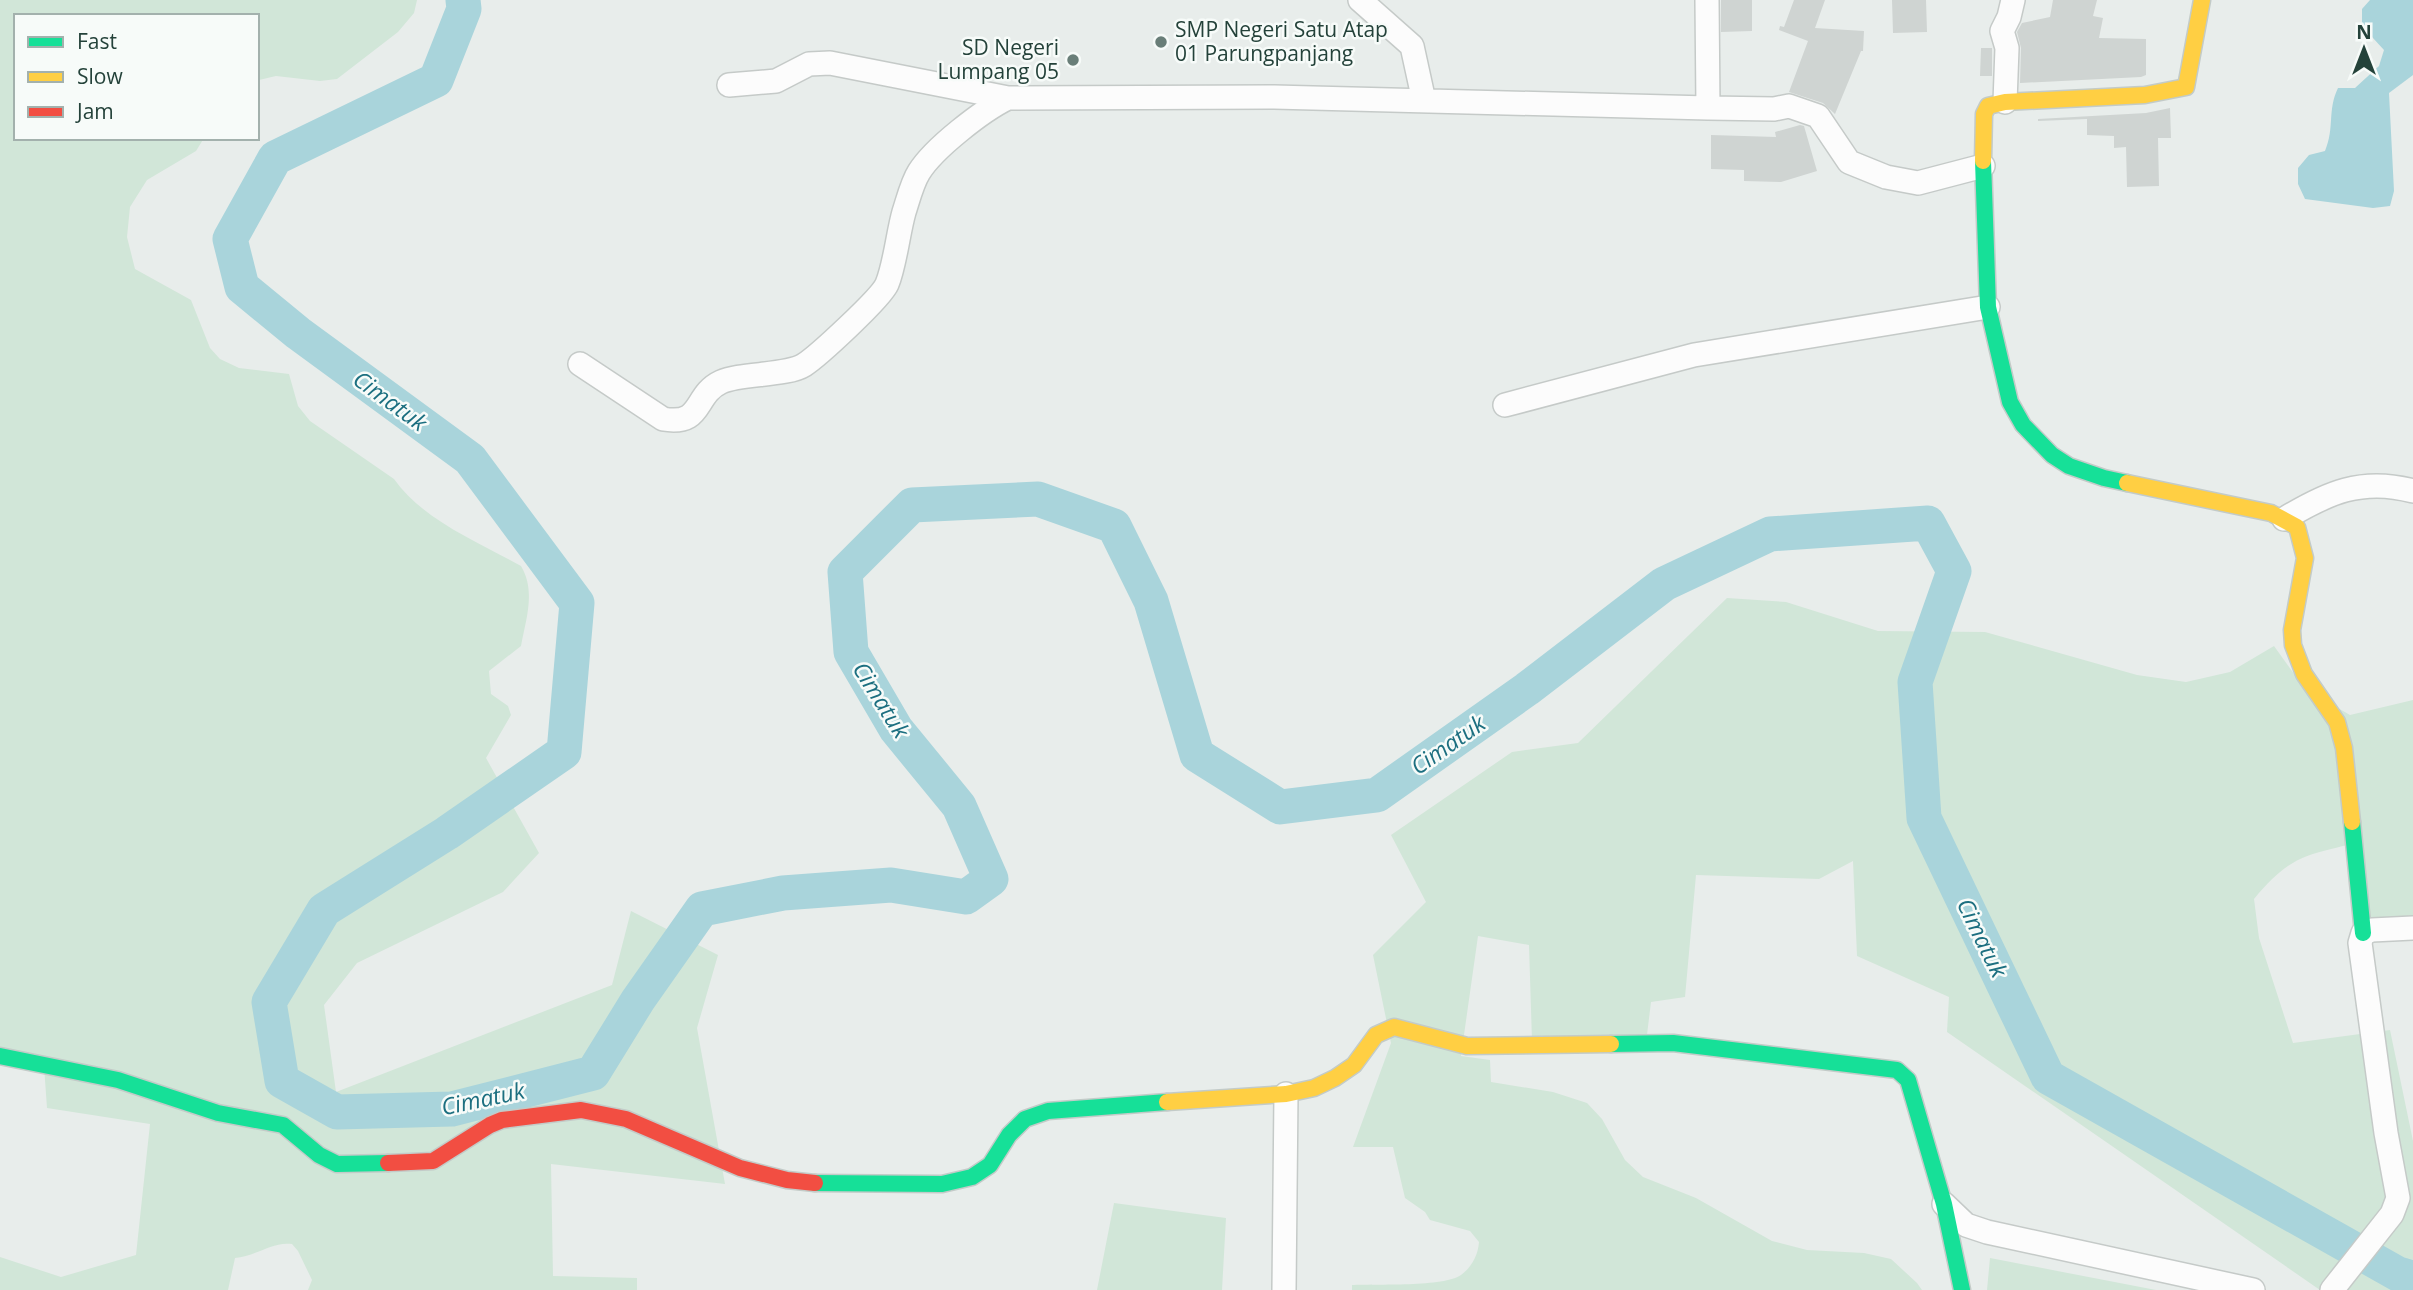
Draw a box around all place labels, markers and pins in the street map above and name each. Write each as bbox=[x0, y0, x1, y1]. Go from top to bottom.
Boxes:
place label: SMP Negeri Satu Atap 01 Parungpanjang bbox=[1175, 15, 1388, 67]
place label: SD Negeri Lumpang 05 bbox=[937, 33, 1059, 85]
marker: SMP Negeri Satu Atap 01 Parungpanjang bbox=[1153, 34, 1169, 50]
marker: SD Negeri Lumpang 05 bbox=[1065, 52, 1081, 68]

